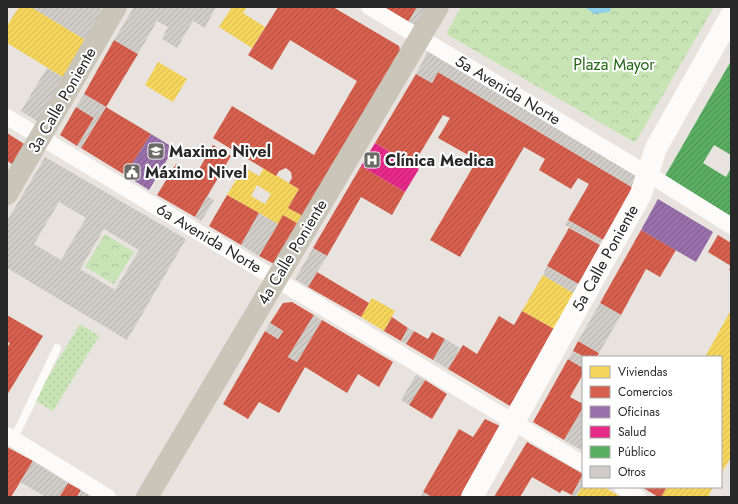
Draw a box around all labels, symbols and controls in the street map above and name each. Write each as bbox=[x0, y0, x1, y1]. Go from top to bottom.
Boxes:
street label: 3a Calle Poniente bbox=[22, 43, 102, 157]
street label: 5a Avenida Norte bbox=[451, 49, 565, 131]
park label: Plaza Mayor bbox=[573, 53, 655, 76]
place label: Maximo Nivel bbox=[169, 140, 271, 163]
school or university icon: Maximo Nivel bbox=[146, 141, 166, 161]
place label: Clínica Medica bbox=[385, 149, 494, 172]
hospital icon: Clínica Medica bbox=[362, 150, 382, 170]
place label: Máximo Nivel bbox=[145, 161, 247, 184]
public building icon: Máximo Nivel bbox=[122, 162, 142, 182]
street label: 4a Calle Poniente bbox=[251, 195, 333, 309]
street label: 6a Avenida Norte bbox=[152, 197, 266, 279]
street label: 5a Calle Poniente bbox=[566, 200, 644, 316]
legend bbox=[582, 356, 722, 488]
text: Viviendas bbox=[618, 363, 668, 381]
text: Comercios bbox=[618, 383, 673, 401]
text: Oficinas bbox=[618, 403, 660, 421]
text: Salud bbox=[618, 423, 646, 441]
text: Público bbox=[618, 443, 656, 461]
text: Otros bbox=[618, 463, 646, 481]

